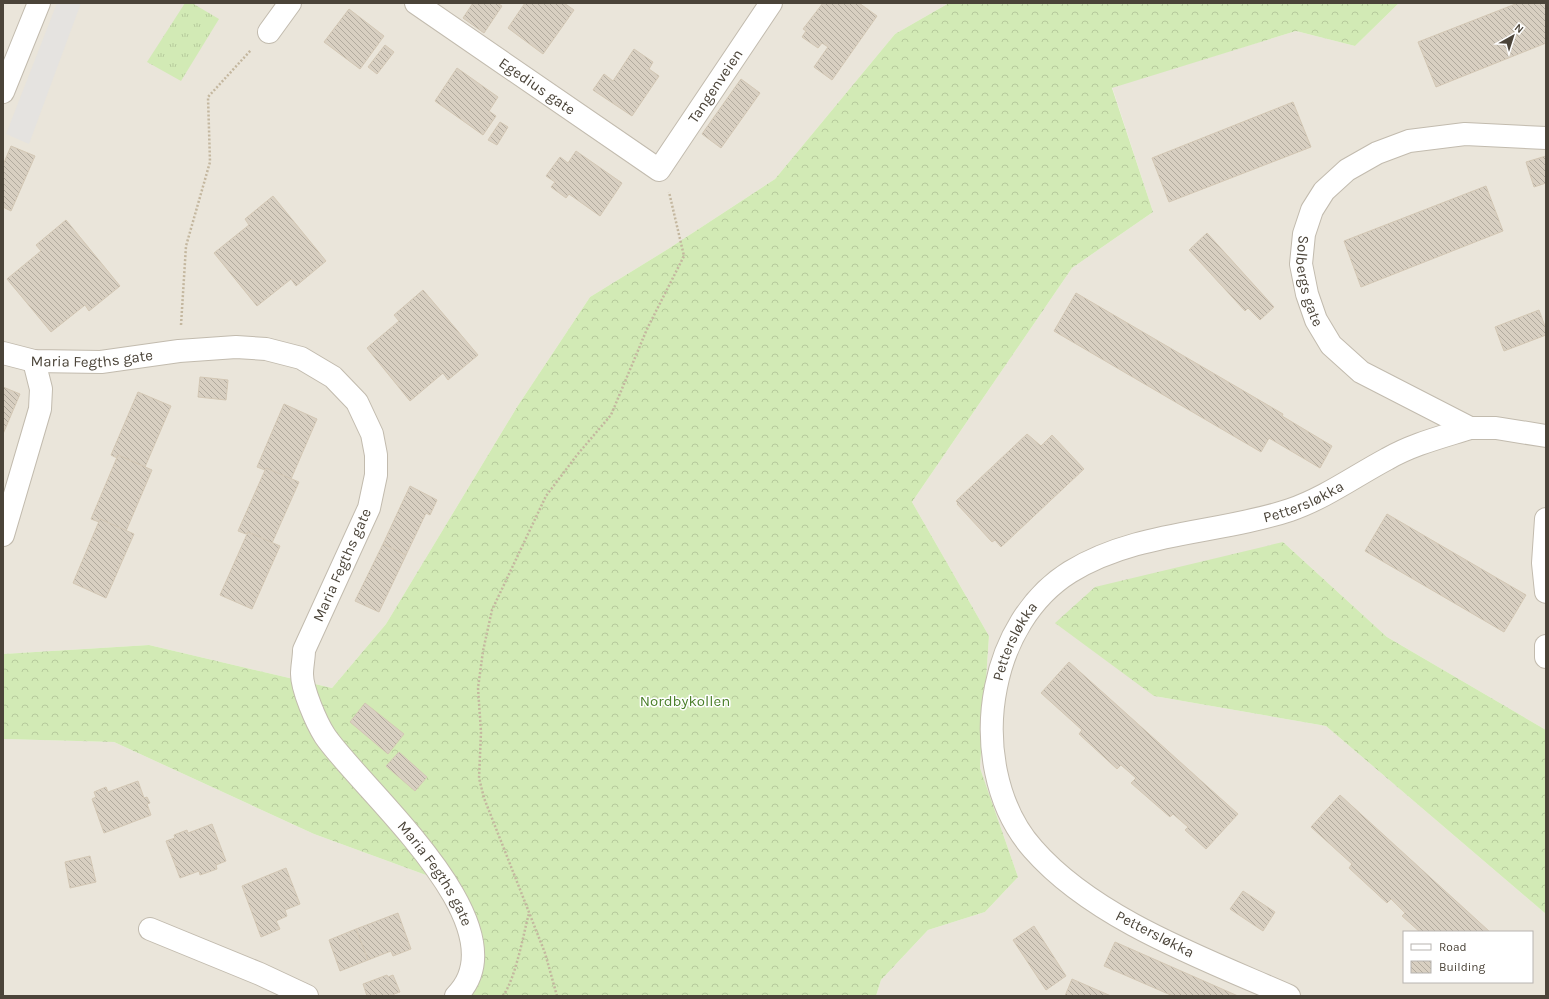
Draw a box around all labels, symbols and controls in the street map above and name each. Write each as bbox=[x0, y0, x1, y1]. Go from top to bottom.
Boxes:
north arrow bbox=[1493, 16, 1533, 56]
text: N bbox=[1512, 21, 1526, 36]
street label: Tangenveien bbox=[684, 46, 747, 126]
street label: Egedius gate bbox=[496, 54, 579, 119]
street label: Solbergs gate bbox=[1292, 234, 1327, 330]
street label: Maria Fegths gate bbox=[31, 346, 154, 371]
street label: Pettersløkka bbox=[1261, 477, 1347, 526]
street label: Maria Fegths gate bbox=[309, 505, 375, 625]
street label: Pettersløkka bbox=[989, 598, 1041, 683]
park label: Nordbykollen bbox=[640, 692, 730, 710]
street label: Maria Fegths gate bbox=[394, 817, 476, 928]
street label: Pettersløkka bbox=[1113, 906, 1197, 962]
legend bbox=[1403, 931, 1533, 983]
text: Road bbox=[1439, 940, 1467, 954]
text: Building bbox=[1439, 960, 1486, 974]

